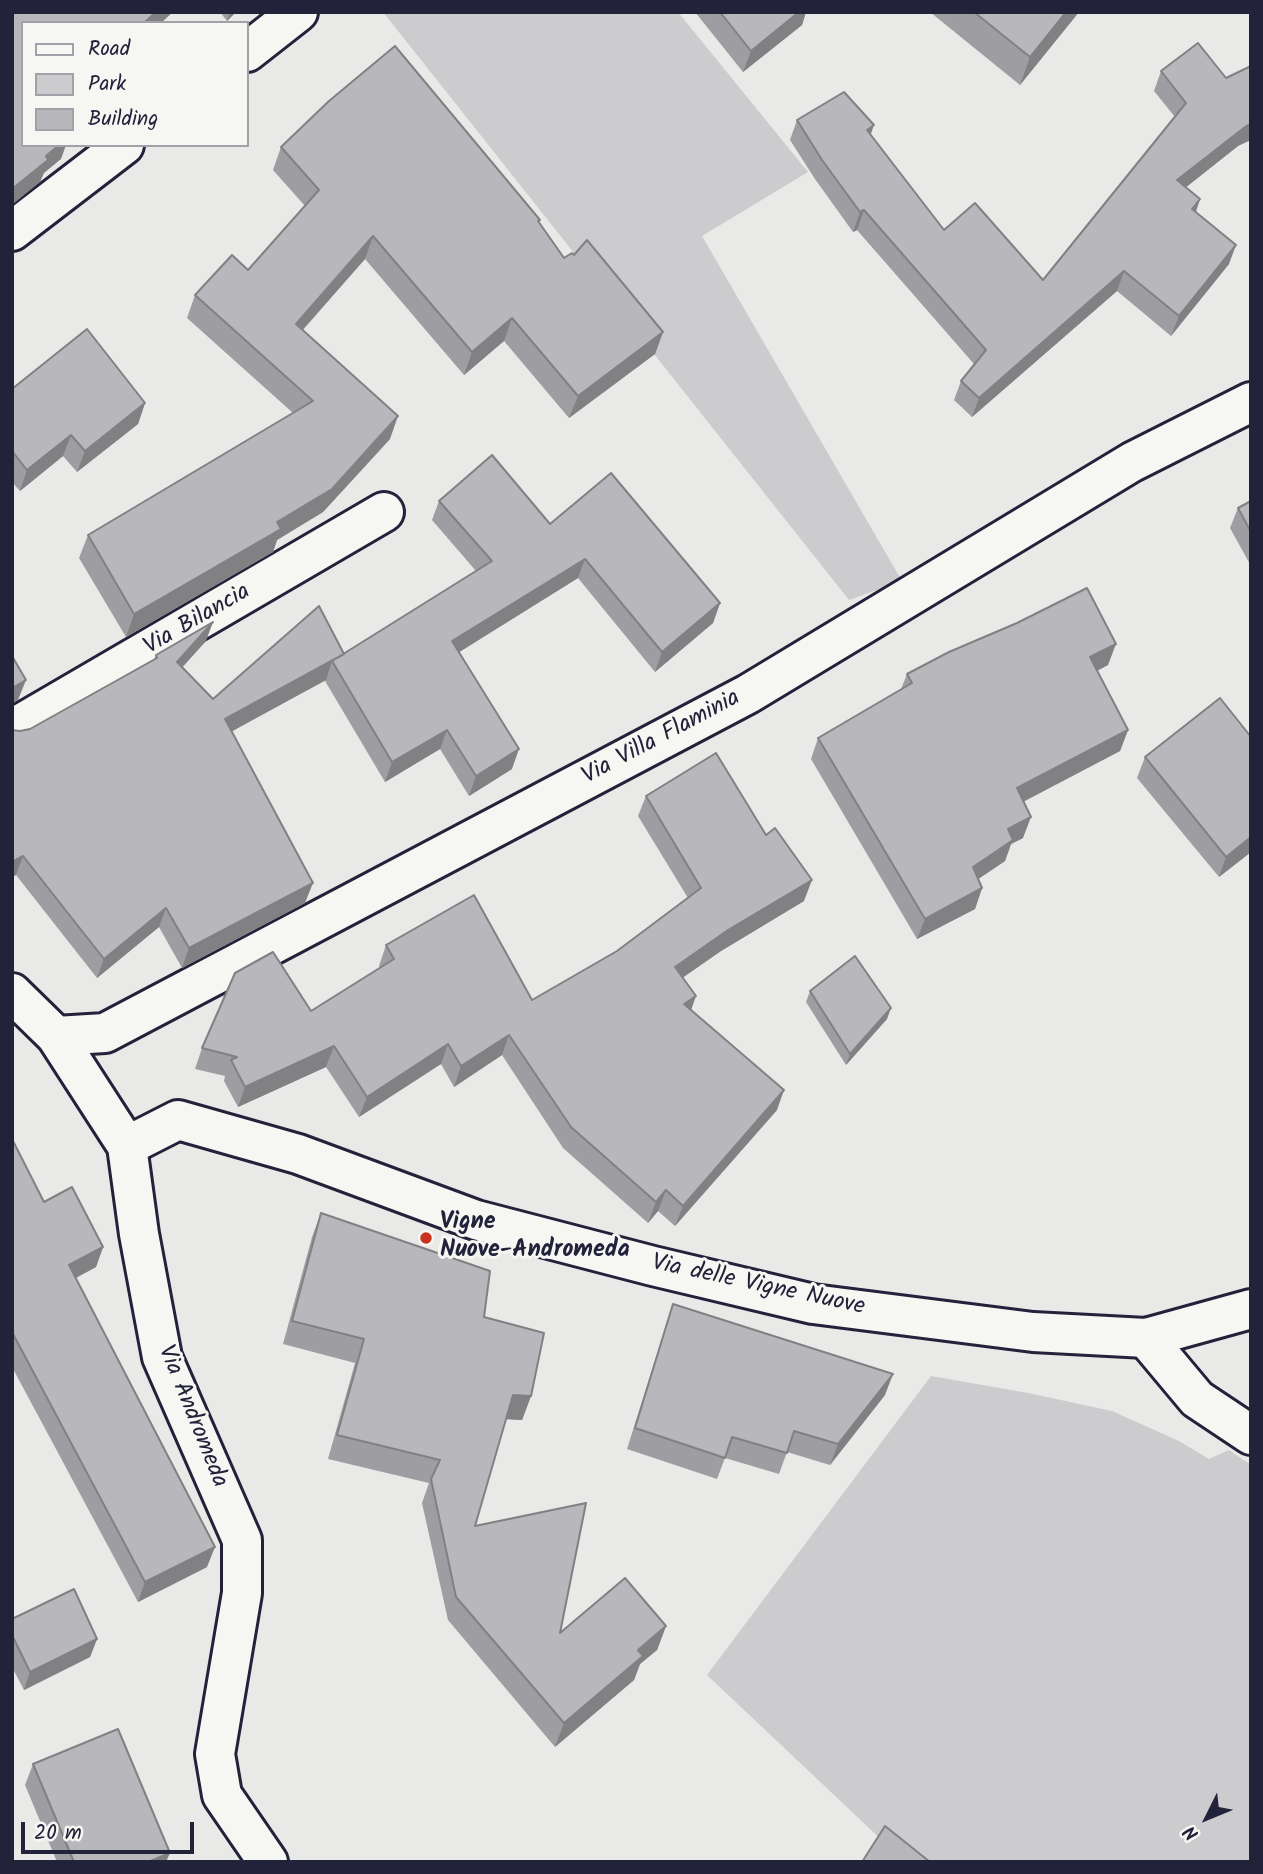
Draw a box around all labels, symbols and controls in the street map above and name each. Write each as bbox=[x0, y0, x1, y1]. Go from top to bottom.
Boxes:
legend bbox=[21, 21, 248, 147]
text: Road bbox=[88, 33, 130, 66]
text: Park bbox=[88, 68, 126, 101]
text: Building bbox=[88, 103, 158, 136]
street label: Via Bilancia bbox=[140, 579, 256, 663]
street label: Via Villa Flaminia bbox=[578, 685, 746, 793]
place label: Vigne Nuove-Andromeda bbox=[440, 1210, 630, 1266]
marker: Vigne Nuove-Andromeda bbox=[418, 1230, 434, 1246]
street label: Via delle Vigne Nuove bbox=[649, 1250, 867, 1324]
street label: Via Andromeda bbox=[149, 1342, 233, 1492]
north arrow bbox=[1172, 1783, 1242, 1853]
scale bar bbox=[24, 1808, 198, 1852]
text: 20 m bbox=[34, 1817, 82, 1850]
text: N bbox=[1177, 1818, 1207, 1847]

